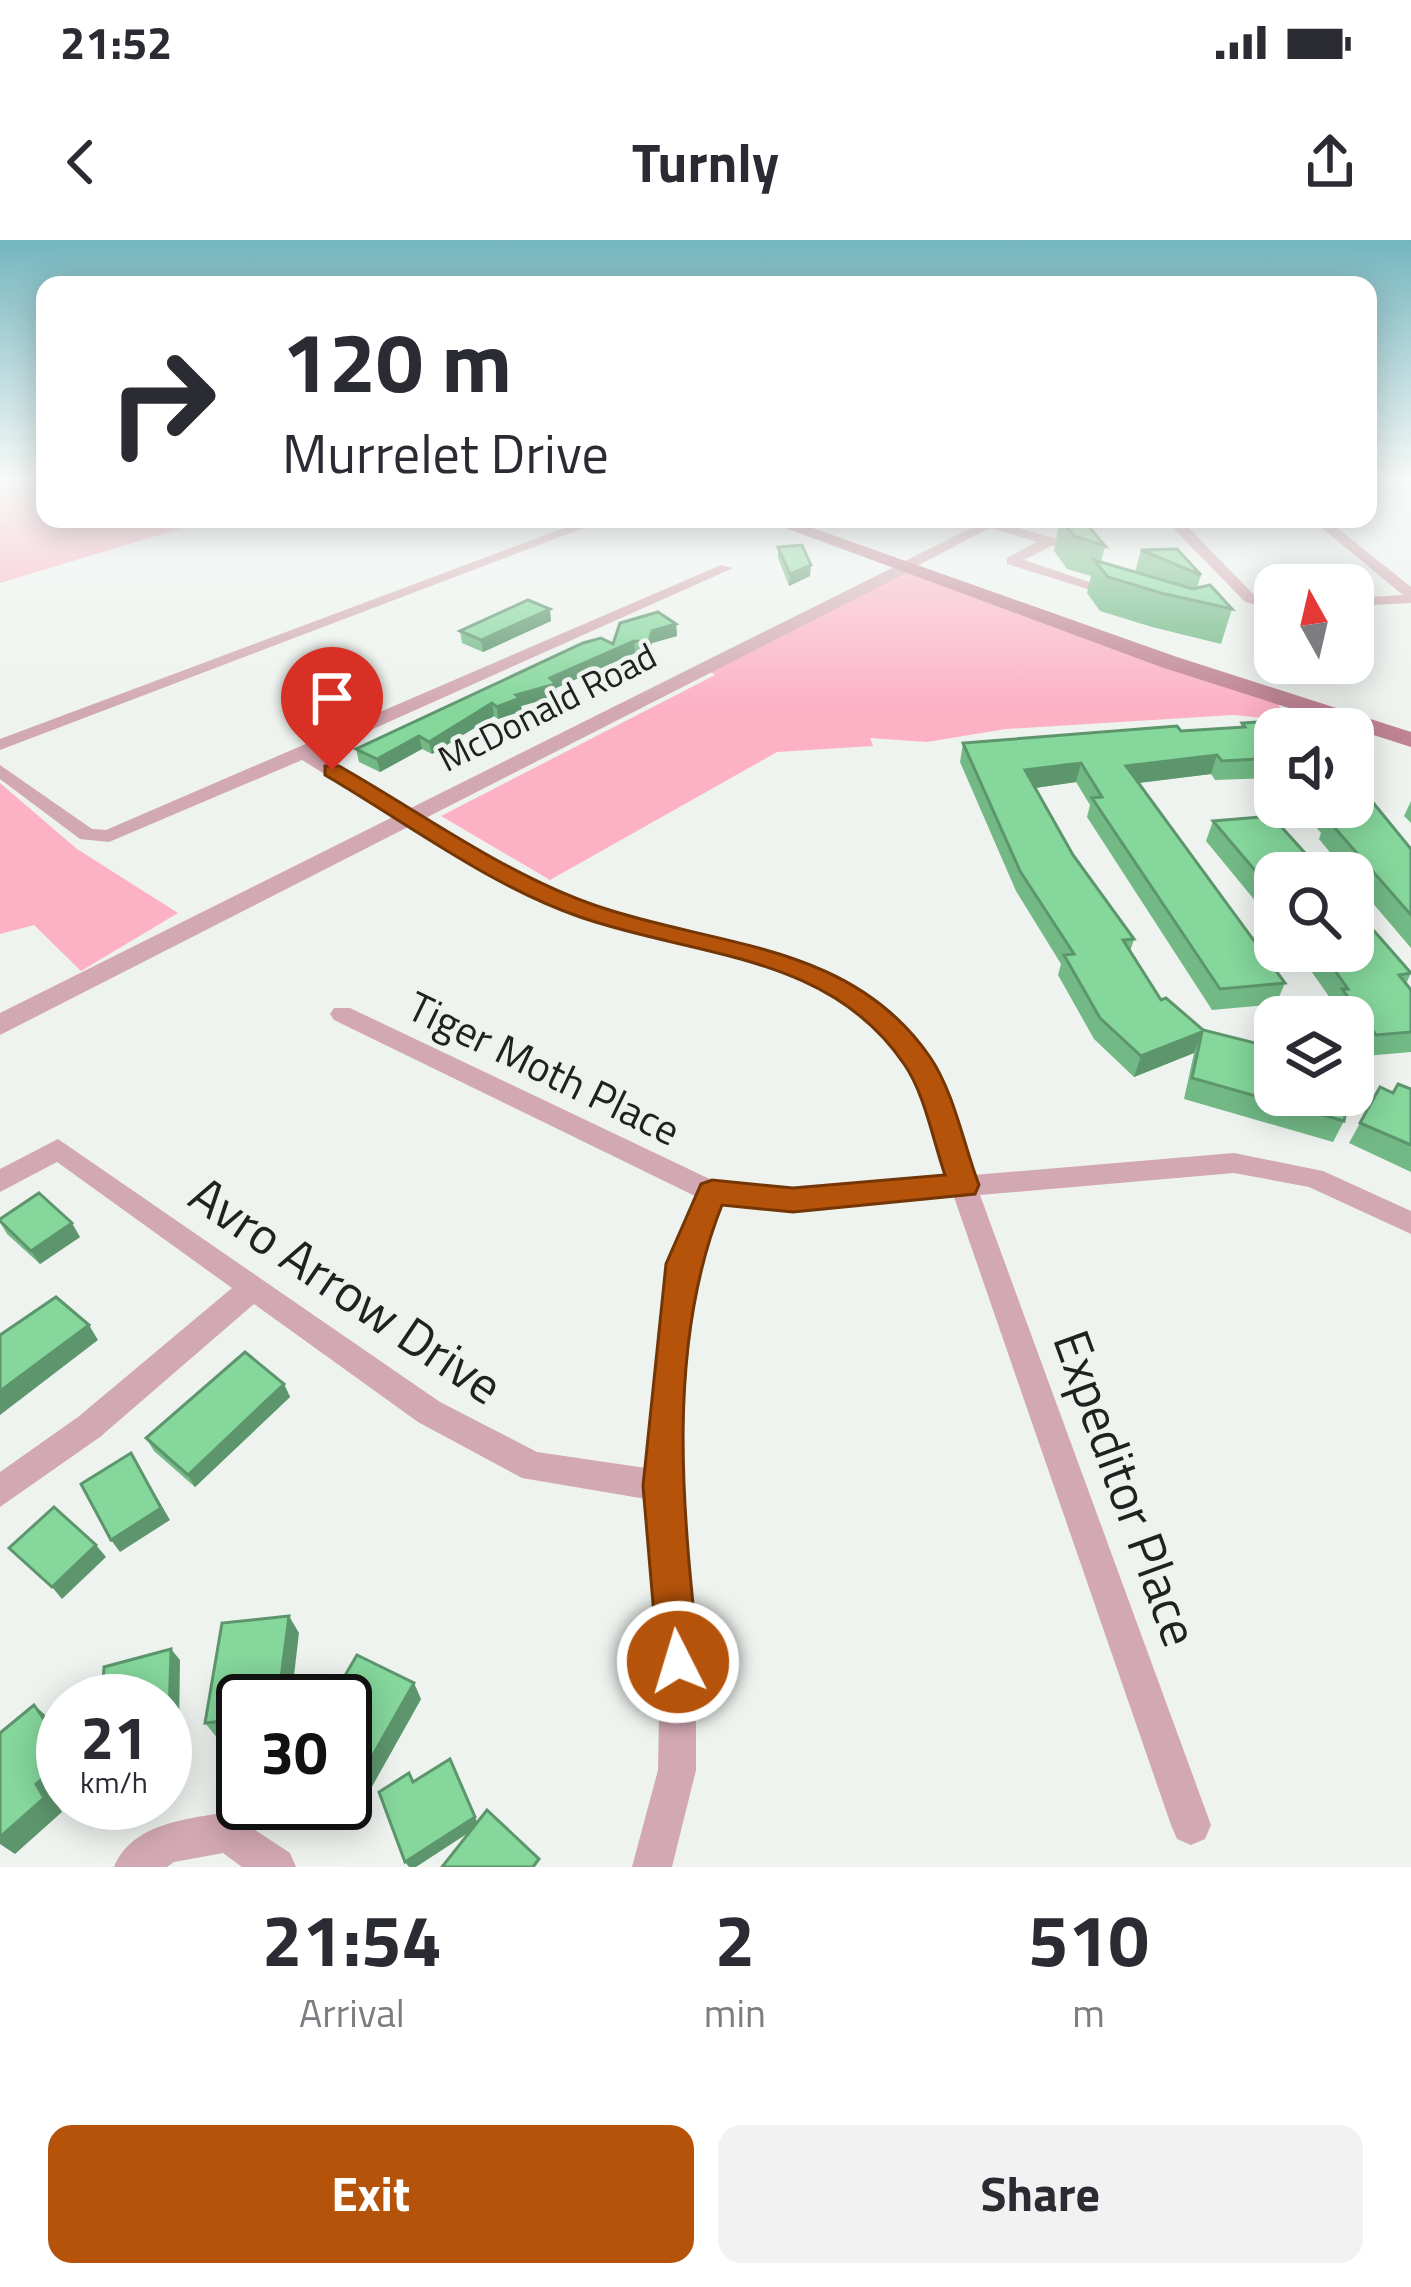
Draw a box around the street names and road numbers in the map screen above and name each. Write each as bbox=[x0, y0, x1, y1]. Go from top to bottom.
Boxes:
street label: McDonald Road bbox=[428, 628, 666, 785]
street label: Tiger Moth Place bbox=[397, 973, 692, 1161]
street label: Avro Arrow Drive bbox=[174, 1155, 519, 1423]
street label: Expeditor Place bbox=[1034, 1319, 1220, 1657]

